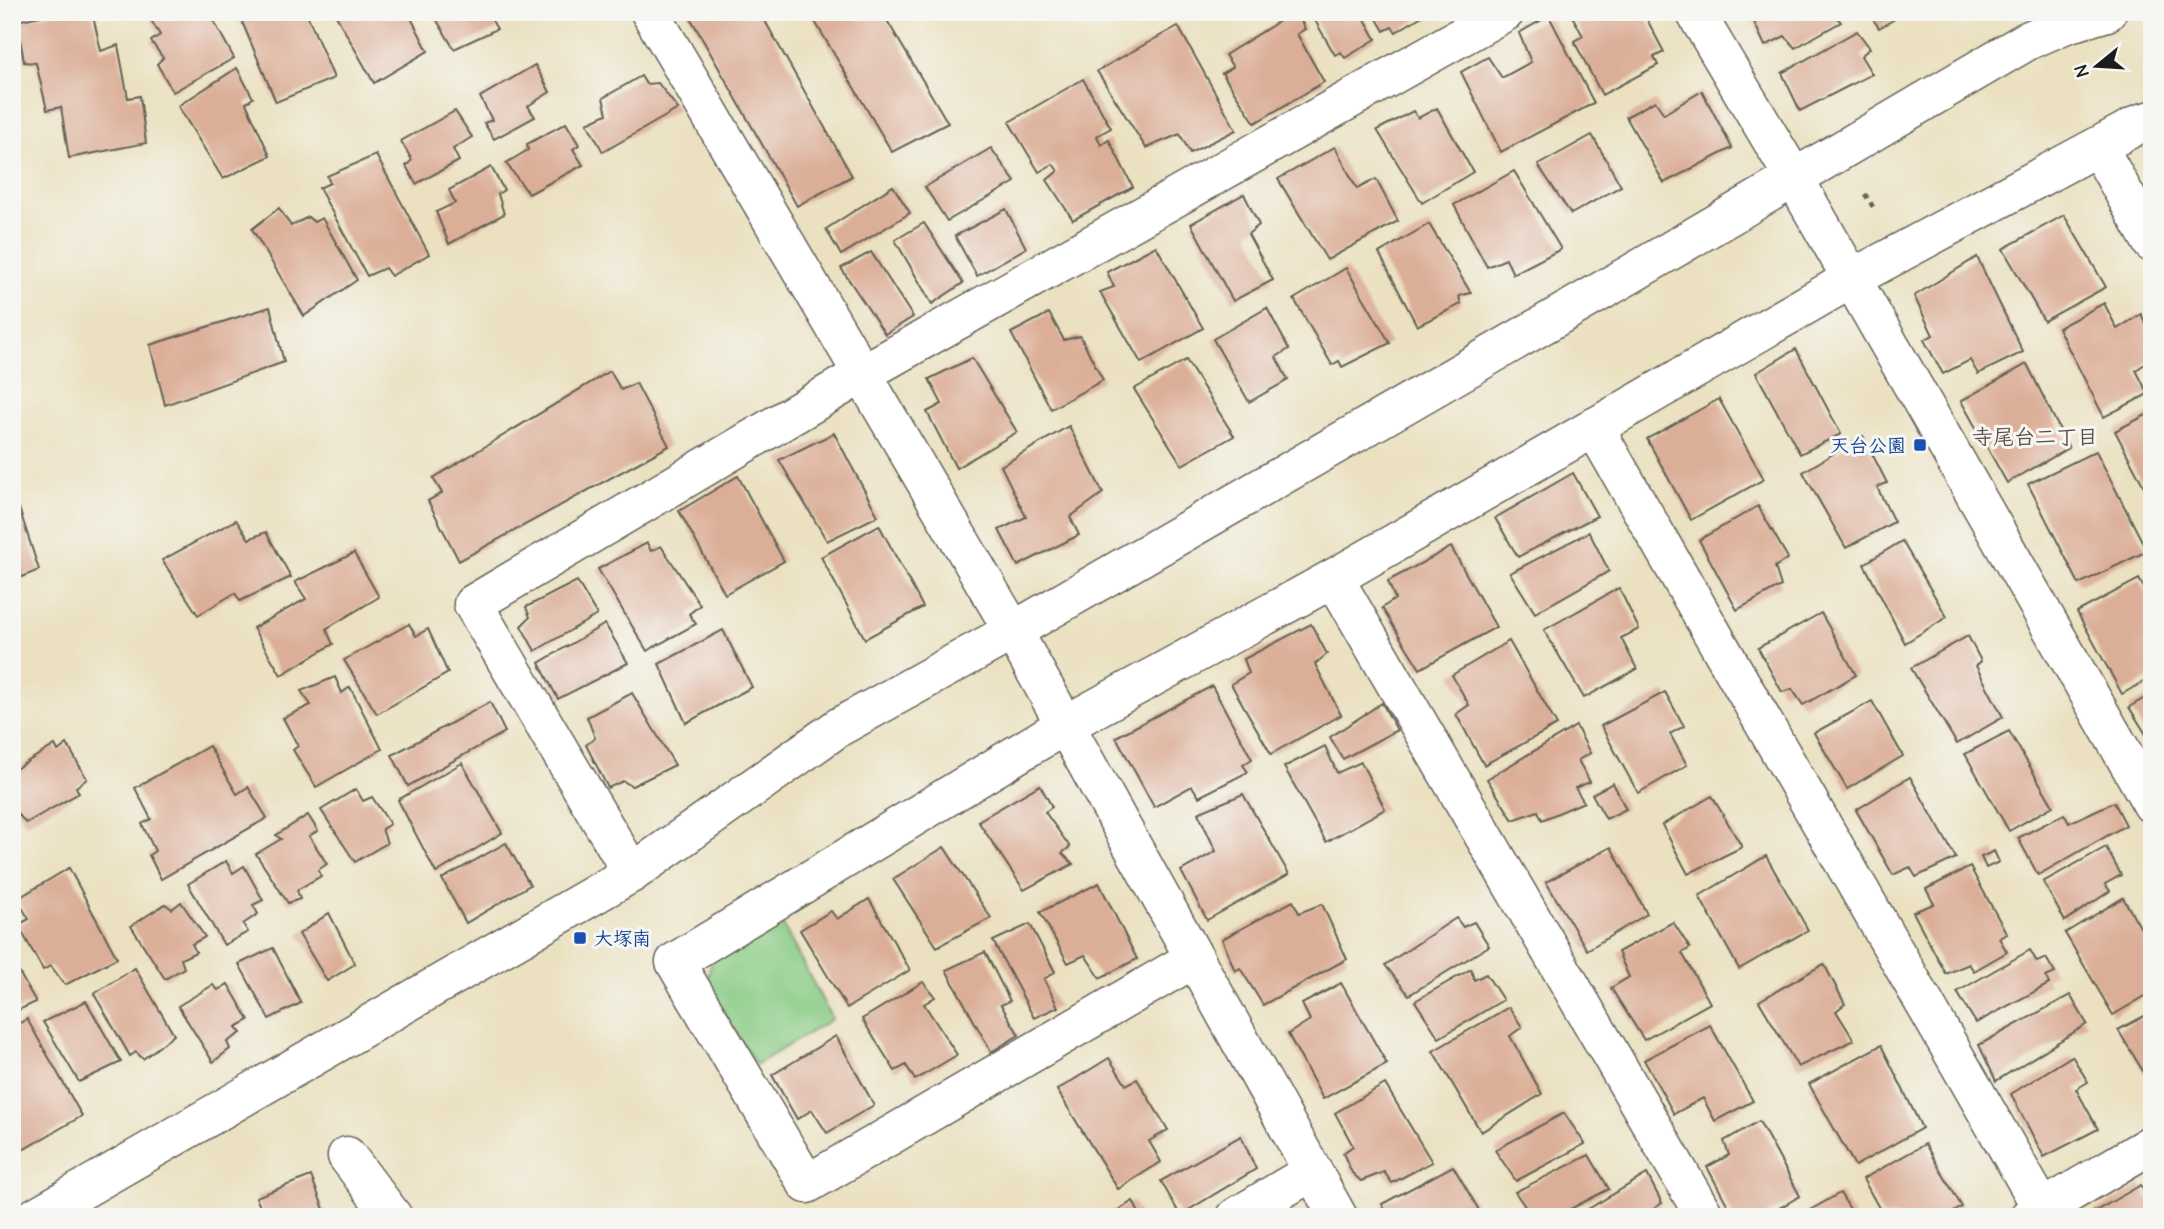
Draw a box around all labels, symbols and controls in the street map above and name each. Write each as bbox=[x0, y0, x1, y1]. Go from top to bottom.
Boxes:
north arrow bbox=[2062, 32, 2132, 102]
text: N bbox=[2069, 62, 2094, 80]
district label: 寺尾台二丁目 bbox=[1972, 425, 2098, 449]
place label: 天台公園 bbox=[1830, 435, 1906, 457]
marker: 天台公園 bbox=[1912, 437, 1928, 453]
place label: 大塚南 bbox=[594, 928, 651, 950]
marker: 大塚南 bbox=[572, 930, 588, 946]

